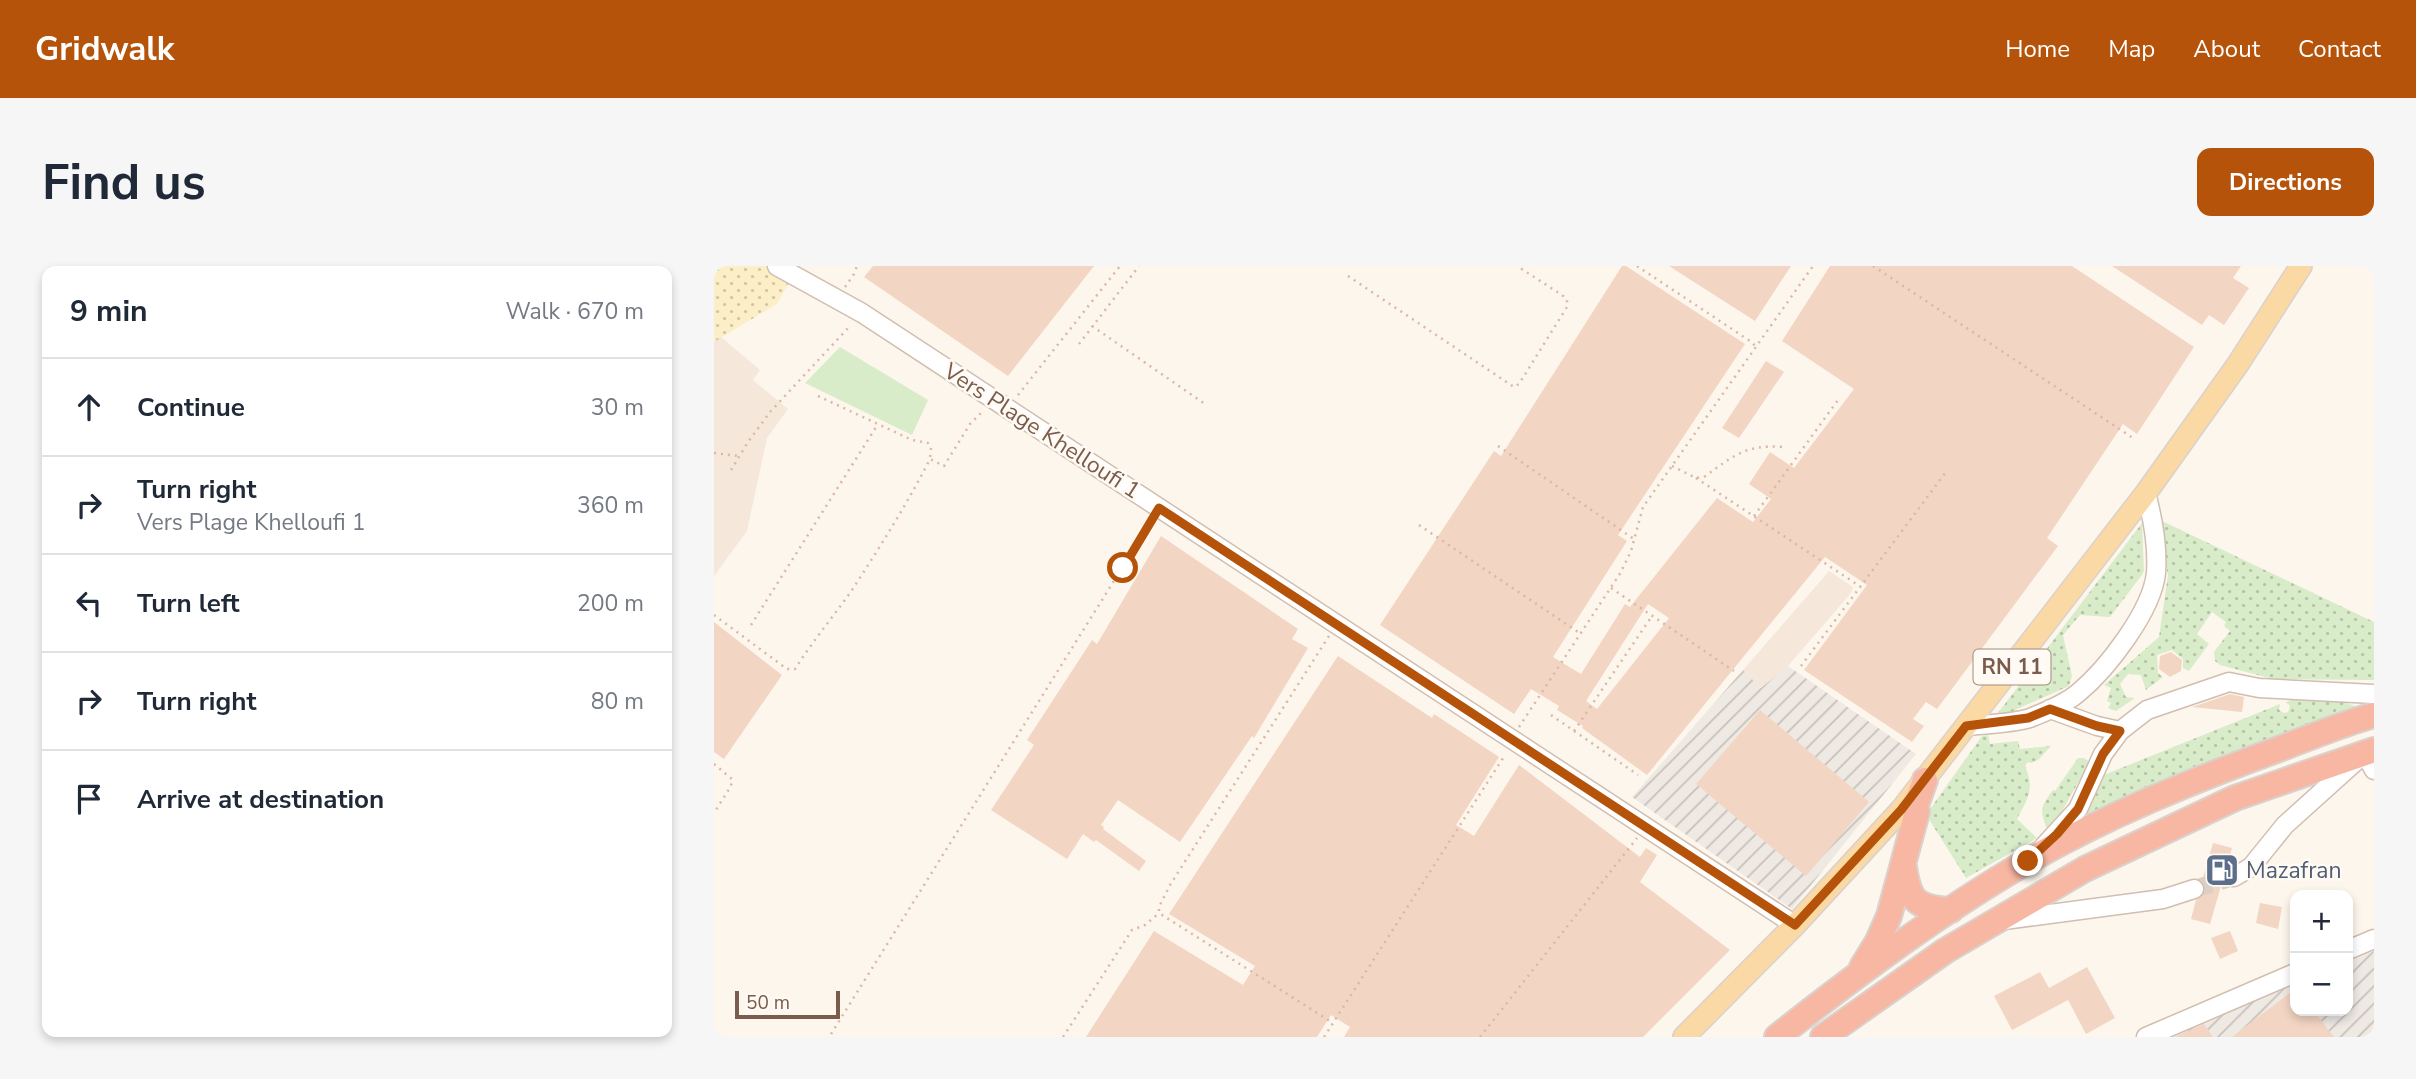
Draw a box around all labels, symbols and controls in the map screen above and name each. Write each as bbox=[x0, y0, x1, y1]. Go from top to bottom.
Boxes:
text: Gridwalk bbox=[35, 27, 175, 72]
text: Home bbox=[2005, 33, 2070, 65]
text: Map bbox=[2108, 33, 2155, 65]
text: About bbox=[2193, 33, 2260, 65]
text: Contact bbox=[2298, 33, 2381, 65]
button: Directions bbox=[2197, 148, 2374, 216]
text: Find us bbox=[42, 149, 206, 216]
text: 9 min bbox=[70, 291, 148, 332]
text: Walk · 670 m bbox=[505, 296, 644, 327]
street label: Vers Plage Khelloufi 1 bbox=[937, 355, 1146, 506]
icon: ahead bbox=[70, 388, 108, 426]
text: Continue bbox=[137, 390, 245, 425]
text: 30 m bbox=[591, 392, 644, 423]
text: Turn right bbox=[137, 472, 256, 507]
icon: right bbox=[70, 486, 108, 524]
text: 360 m bbox=[577, 490, 644, 521]
text: Vers Plage Khelloufi 1 bbox=[137, 507, 365, 538]
route start bbox=[1107, 552, 1138, 583]
icon: left bbox=[70, 584, 108, 622]
text: Turn left bbox=[137, 586, 240, 621]
text: 200 m bbox=[577, 588, 644, 619]
road number: RN 11 bbox=[1974, 650, 2050, 684]
icon: right bbox=[70, 682, 108, 720]
text: Turn right bbox=[137, 684, 256, 719]
text: 80 m bbox=[591, 686, 644, 717]
icon: arrive bbox=[70, 780, 108, 818]
text: Arrive at destination bbox=[137, 782, 384, 817]
route end bbox=[2012, 845, 2043, 876]
fuel station icon: Mazafran bbox=[2203, 851, 2241, 889]
place label: Mazafran bbox=[2246, 855, 2342, 886]
map controls bbox=[2290, 890, 2353, 1016]
button: + bbox=[2290, 890, 2353, 953]
button: − bbox=[2290, 953, 2353, 1016]
scale bar bbox=[735, 988, 840, 1020]
text: 50 m bbox=[746, 990, 790, 1016]

